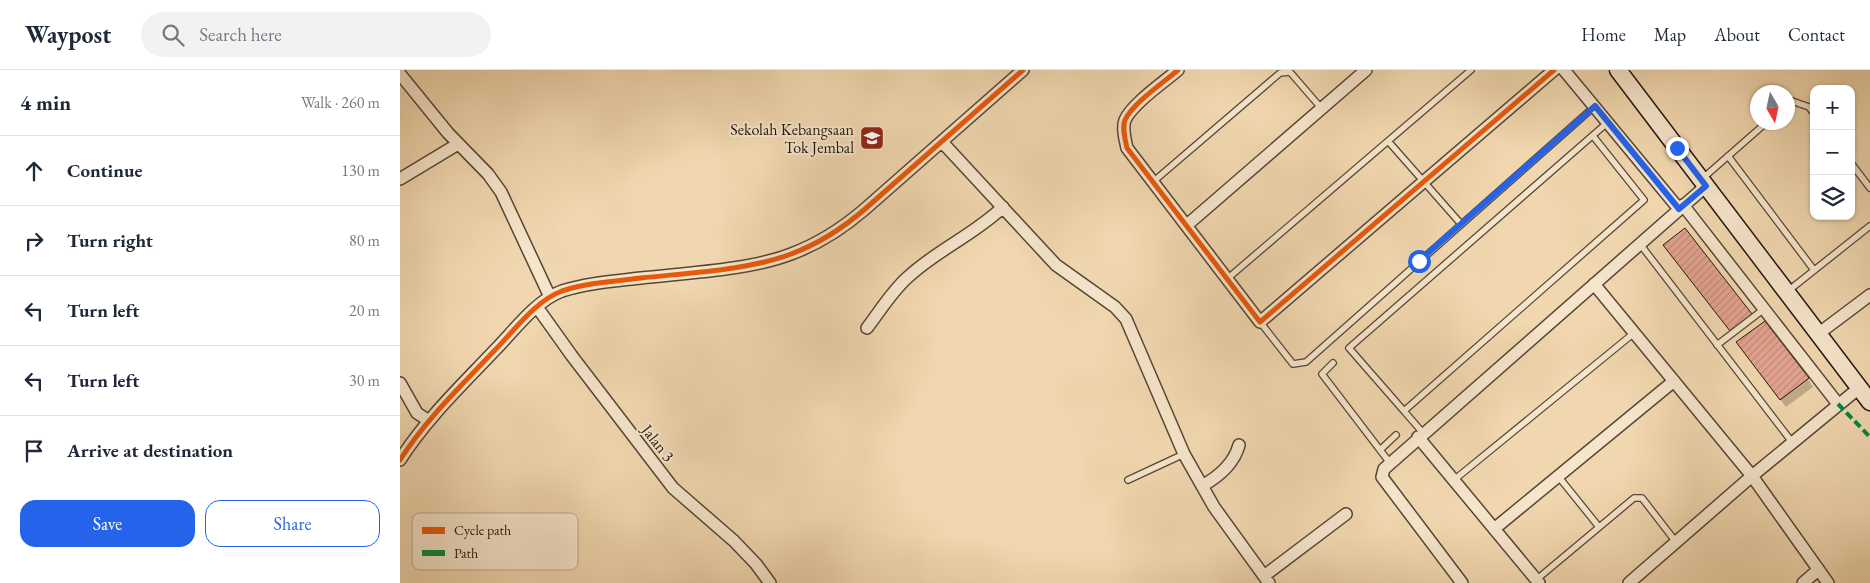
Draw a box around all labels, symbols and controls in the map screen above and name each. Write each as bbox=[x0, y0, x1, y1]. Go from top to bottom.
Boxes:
search box bbox=[141, 12, 491, 57]
text: Waypost bbox=[25, 19, 111, 50]
icon: search bbox=[159, 21, 187, 49]
text: Search here bbox=[199, 22, 282, 47]
text: Home bbox=[1581, 23, 1626, 46]
text: Map bbox=[1654, 23, 1686, 46]
text: About bbox=[1714, 23, 1760, 46]
text: Contact bbox=[1788, 23, 1845, 46]
north arrow bbox=[1750, 85, 1795, 130]
map controls bbox=[1810, 85, 1855, 220]
button: + bbox=[1810, 85, 1855, 130]
text: 4 min bbox=[20, 89, 71, 116]
text: Walk · 260 m bbox=[301, 92, 380, 113]
place label: Sekolah Kebangsaan Tok Jembal bbox=[730, 119, 855, 158]
school or university icon: Sekolah Kebangsaan Tok Jembal bbox=[859, 125, 885, 151]
button: − bbox=[1810, 130, 1855, 175]
route end bbox=[1666, 137, 1689, 160]
icon: ahead bbox=[20, 157, 48, 185]
text: Continue bbox=[67, 158, 142, 183]
text: 130 m bbox=[341, 160, 380, 181]
button: layers bbox=[1810, 175, 1855, 220]
icon: right bbox=[20, 227, 48, 255]
text: Turn right bbox=[67, 228, 153, 253]
text: 80 m bbox=[349, 230, 380, 251]
route start bbox=[1408, 250, 1431, 273]
icon: left bbox=[20, 297, 48, 325]
text: Turn left bbox=[67, 298, 139, 323]
text: 20 m bbox=[349, 300, 380, 321]
icon: left bbox=[20, 367, 48, 395]
text: Turn left bbox=[67, 368, 139, 393]
text: 30 m bbox=[349, 370, 380, 391]
street label: Jalan 3 bbox=[636, 419, 679, 466]
icon: arrive bbox=[20, 437, 48, 465]
text: Arrive at destination bbox=[67, 438, 233, 463]
button: Save bbox=[20, 500, 195, 547]
button: Share bbox=[205, 500, 380, 547]
legend bbox=[412, 513, 578, 570]
text: Cycle path bbox=[454, 521, 511, 539]
text: Path bbox=[454, 544, 478, 562]

